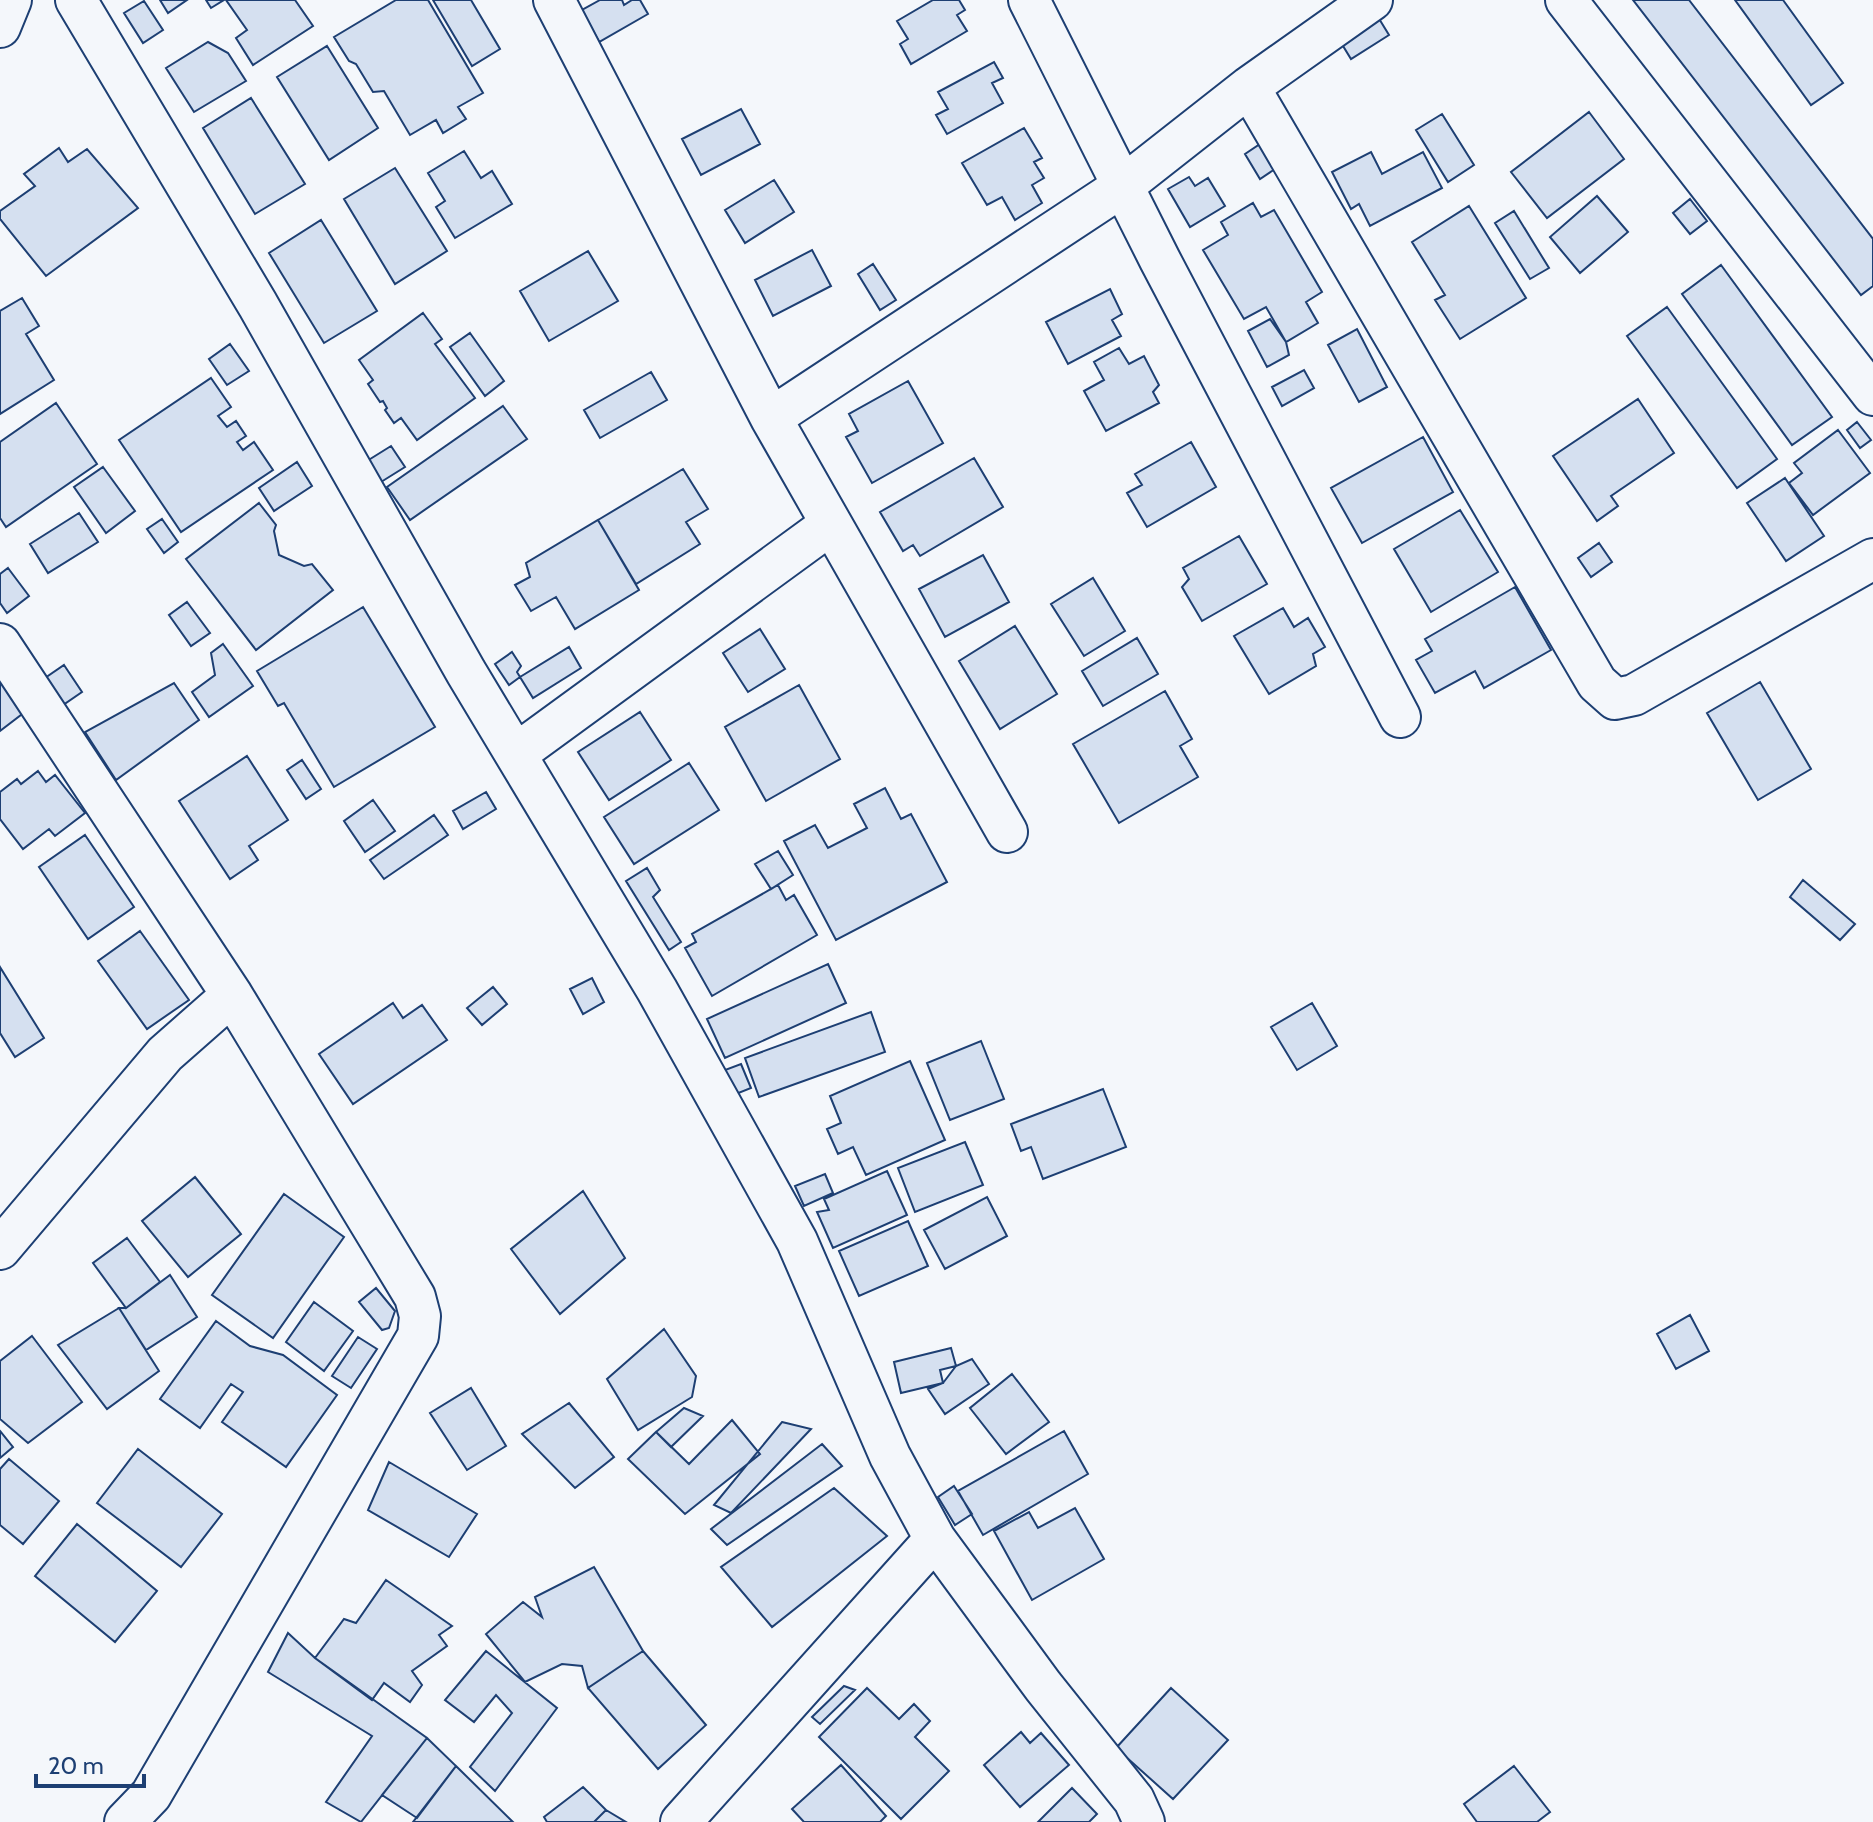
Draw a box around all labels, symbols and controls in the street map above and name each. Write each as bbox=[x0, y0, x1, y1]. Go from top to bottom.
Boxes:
scale bar bbox=[36, 1738, 144, 1788]
text: 20 m bbox=[48, 1751, 104, 1780]

